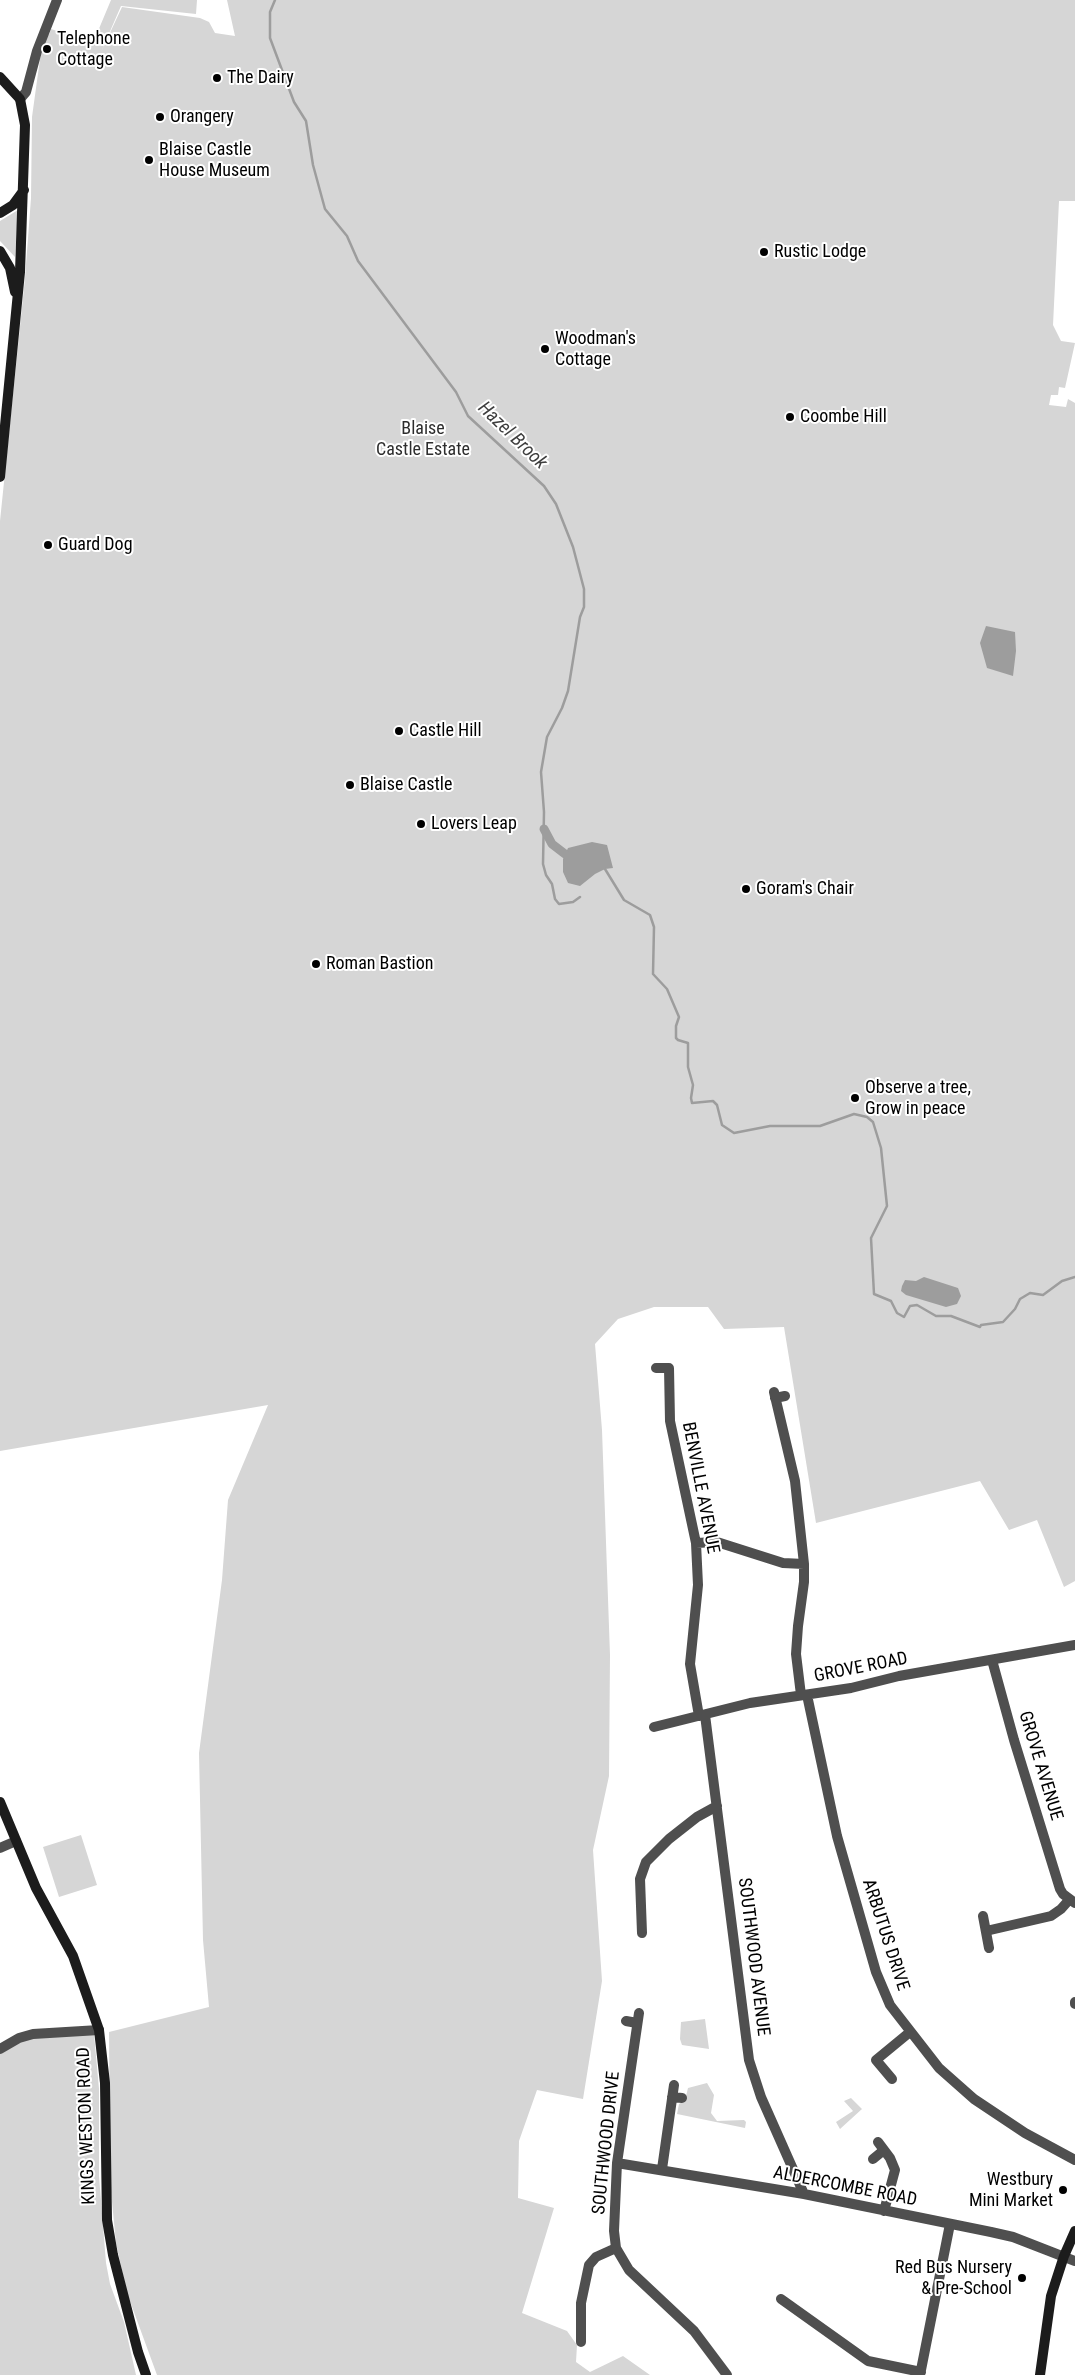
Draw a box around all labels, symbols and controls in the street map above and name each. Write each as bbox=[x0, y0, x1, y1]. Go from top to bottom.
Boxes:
place label: Telephone Cottage bbox=[57, 28, 130, 70]
marker: Telephone Cottage bbox=[41, 43, 53, 55]
place label: The Dairy bbox=[227, 67, 294, 89]
marker: The Dairy bbox=[211, 72, 223, 84]
place label: Orangery bbox=[170, 106, 234, 128]
marker: Orangery bbox=[154, 111, 166, 123]
place label: Blaise Castle House Museum bbox=[159, 139, 270, 182]
marker: Blaise Castle House Museum bbox=[143, 154, 155, 166]
place label: Rustic Lodge bbox=[774, 241, 866, 263]
marker: Rustic Lodge bbox=[758, 246, 770, 258]
place label: Woodman's Cottage bbox=[555, 328, 636, 370]
marker: Woodman's Cottage bbox=[539, 343, 551, 355]
water label: Hazel Brook bbox=[473, 397, 551, 475]
place label: Coombe Hill bbox=[800, 406, 887, 428]
marker: Coombe Hill bbox=[784, 411, 796, 423]
park label: Blaise Castle Estate bbox=[376, 418, 470, 460]
place label: Guard Dog bbox=[58, 534, 133, 556]
marker: Guard Dog bbox=[42, 539, 54, 551]
place label: Castle Hill bbox=[409, 720, 482, 742]
marker: Castle Hill bbox=[393, 725, 405, 737]
place label: Blaise Castle bbox=[360, 774, 452, 796]
marker: Blaise Castle bbox=[344, 779, 356, 791]
place label: Lovers Leap bbox=[431, 813, 517, 835]
marker: Lovers Leap bbox=[415, 818, 427, 830]
place label: Goram's Chair bbox=[756, 878, 854, 900]
marker: Goram's Chair bbox=[740, 883, 752, 895]
place label: Roman Bastion bbox=[326, 953, 433, 975]
marker: Roman Bastion bbox=[310, 958, 322, 970]
place label: Observe a tree, Grow in peace bbox=[865, 1077, 971, 1120]
marker: Observe a tree, Grow in peace bbox=[849, 1092, 861, 1104]
street label: BENVILLE AVENUE bbox=[677, 1420, 723, 1556]
street label: GROVE ROAD bbox=[812, 1648, 910, 1688]
street label: GROVE AVENUE bbox=[1013, 1709, 1067, 1823]
street label: ARBUTUS DRIVE bbox=[857, 1876, 913, 1994]
street label: SOUTHWOOD AVENUE bbox=[733, 1877, 773, 2037]
street label: KINGS WESTON ROAD bbox=[73, 2047, 101, 2205]
street label: SOUTHWOOD DRIVE bbox=[589, 2070, 625, 2216]
street label: ALDERCOMBE ROAD bbox=[771, 2162, 919, 2212]
place label: Westbury Mini Market bbox=[969, 2169, 1053, 2212]
marker: Westbury Mini Market bbox=[1057, 2184, 1069, 2196]
place label: Red Bus Nursery & Pre-School bbox=[895, 2257, 1012, 2300]
marker: Red Bus Nursery & Pre-School bbox=[1016, 2272, 1028, 2284]

